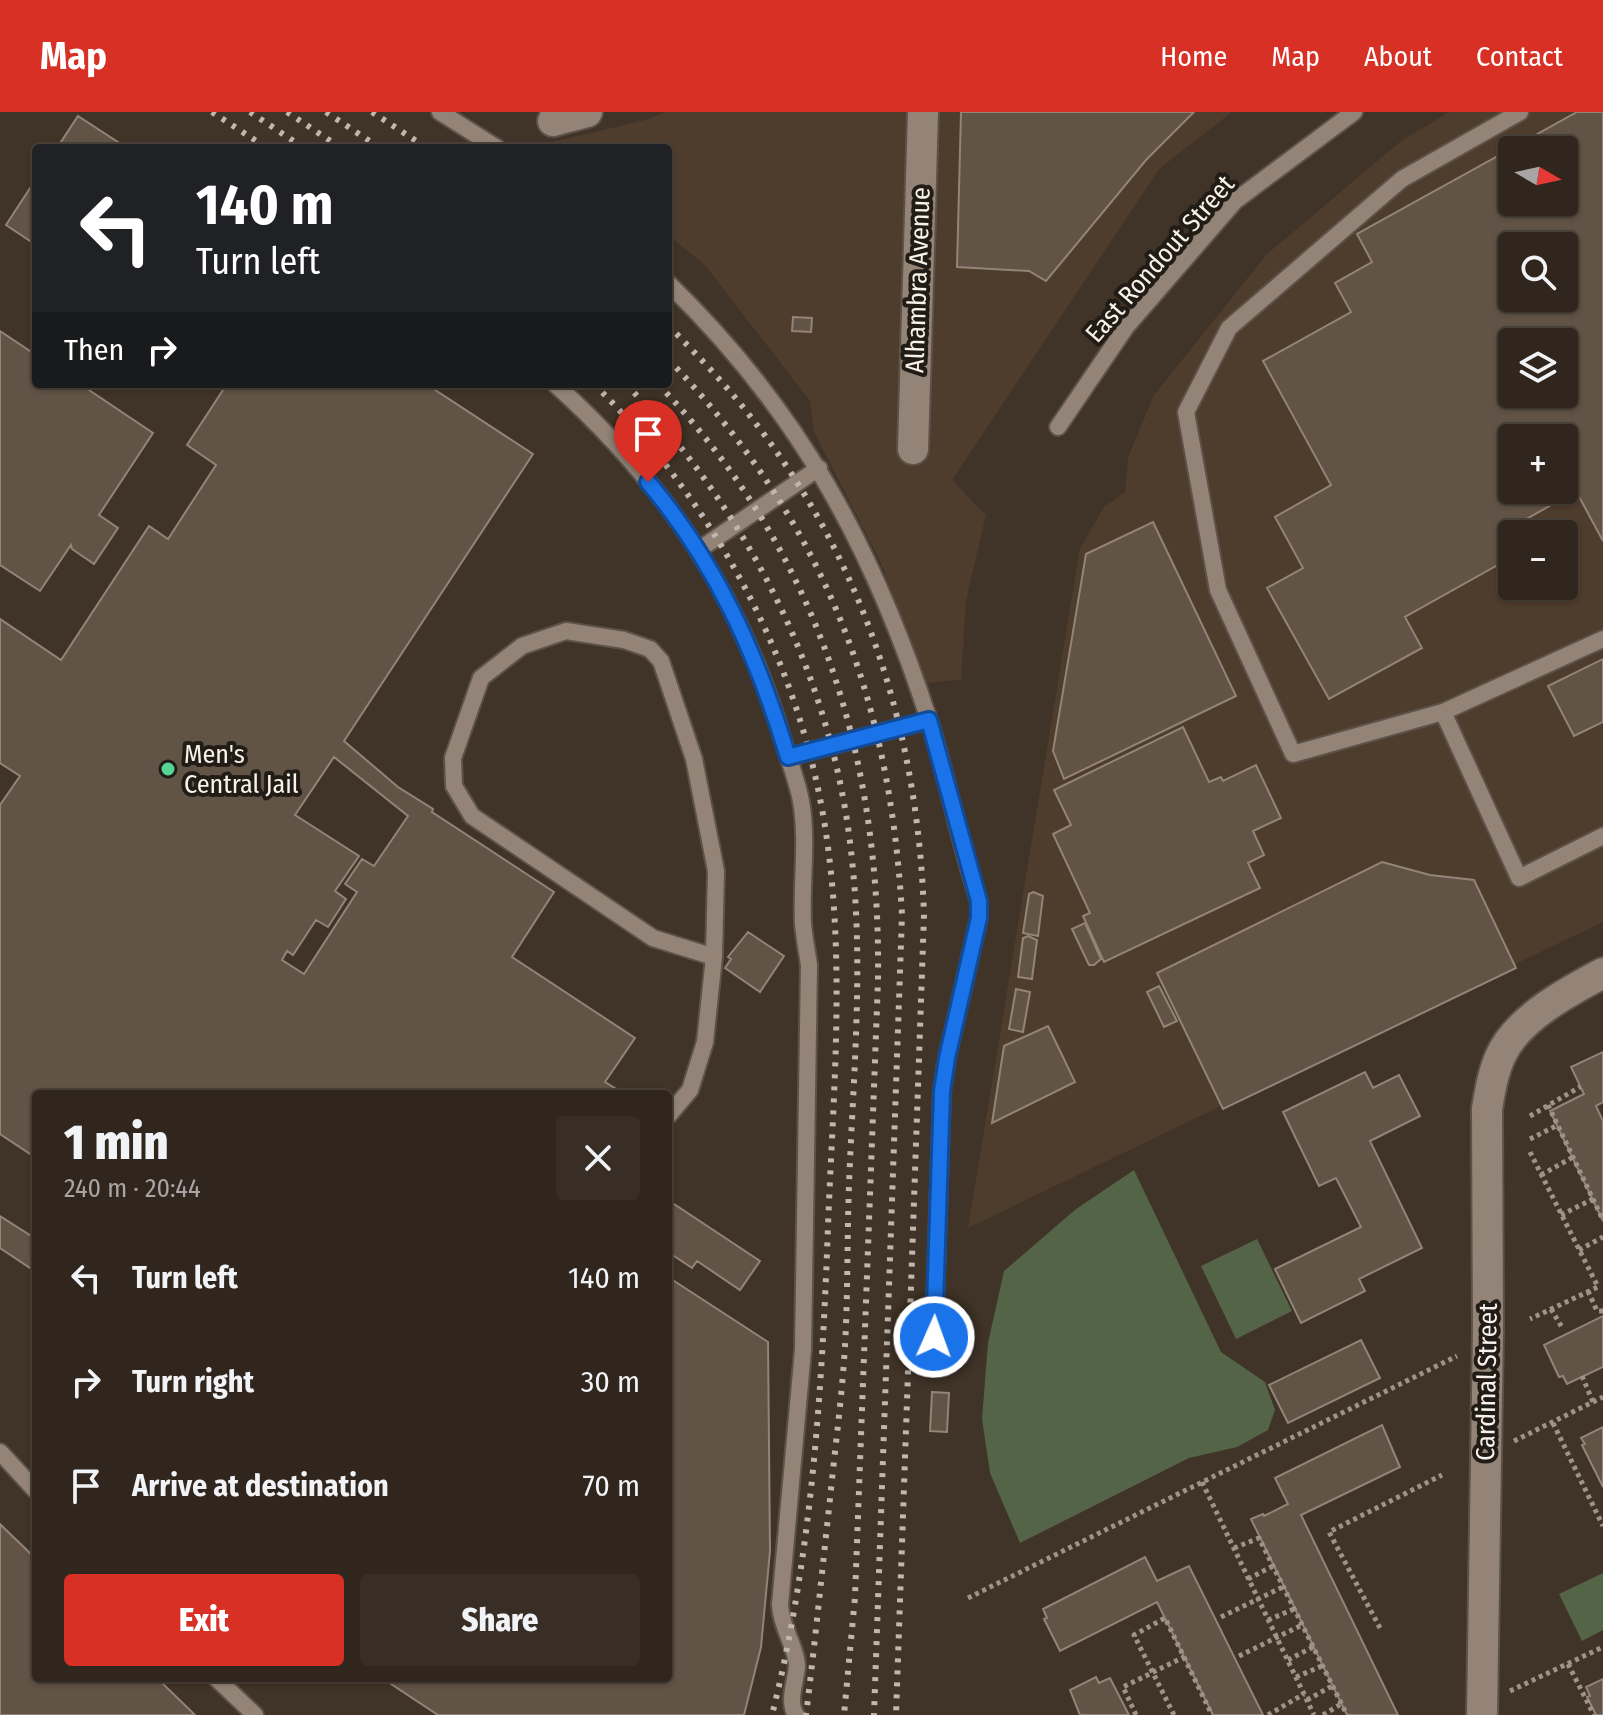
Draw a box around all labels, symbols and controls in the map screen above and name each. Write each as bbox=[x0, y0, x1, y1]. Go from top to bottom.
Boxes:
text: Map bbox=[40, 33, 107, 79]
text: Home bbox=[1160, 40, 1227, 73]
text: Map bbox=[1271, 40, 1320, 73]
text: About bbox=[1364, 40, 1432, 73]
text: Contact bbox=[1476, 40, 1563, 73]
north arrow bbox=[1498, 136, 1578, 216]
map controls bbox=[1498, 136, 1578, 600]
street label: East Rondout Street bbox=[1079, 169, 1241, 349]
text: 140 m bbox=[196, 172, 333, 239]
icon: left bbox=[64, 176, 168, 280]
street label: Alhambra Avenue bbox=[899, 186, 937, 374]
button: search bbox=[1498, 232, 1578, 312]
text: Turn left bbox=[196, 240, 320, 284]
icon: right bbox=[140, 328, 184, 372]
button: layers bbox=[1498, 328, 1578, 408]
text: Then bbox=[64, 332, 124, 368]
pin bbox=[614, 400, 682, 482]
icon: arrive bbox=[626, 412, 670, 456]
button: + bbox=[1498, 424, 1578, 504]
button: − bbox=[1498, 520, 1578, 600]
place label: Men's Central Jail bbox=[184, 739, 299, 800]
marker: Men's Central Jail bbox=[159, 760, 177, 778]
text: 1 min bbox=[64, 1114, 168, 1172]
button: close bbox=[556, 1116, 640, 1200]
text: 240 m · 20:44 bbox=[64, 1173, 200, 1204]
icon: left bbox=[64, 1256, 108, 1300]
text: Turn left bbox=[132, 1260, 238, 1296]
text: 140 m bbox=[568, 1260, 640, 1296]
position arrow bbox=[892, 1295, 976, 1379]
street label: Cardinal Street bbox=[1470, 1302, 1504, 1461]
icon: right bbox=[64, 1360, 108, 1404]
text: Turn right bbox=[132, 1364, 254, 1400]
text: 30 m bbox=[581, 1364, 640, 1400]
icon: arrive bbox=[64, 1464, 108, 1508]
text: Arrive at destination bbox=[132, 1468, 389, 1504]
text: 70 m bbox=[582, 1468, 640, 1504]
button: Exit bbox=[64, 1574, 344, 1666]
button: Share bbox=[360, 1574, 640, 1666]

